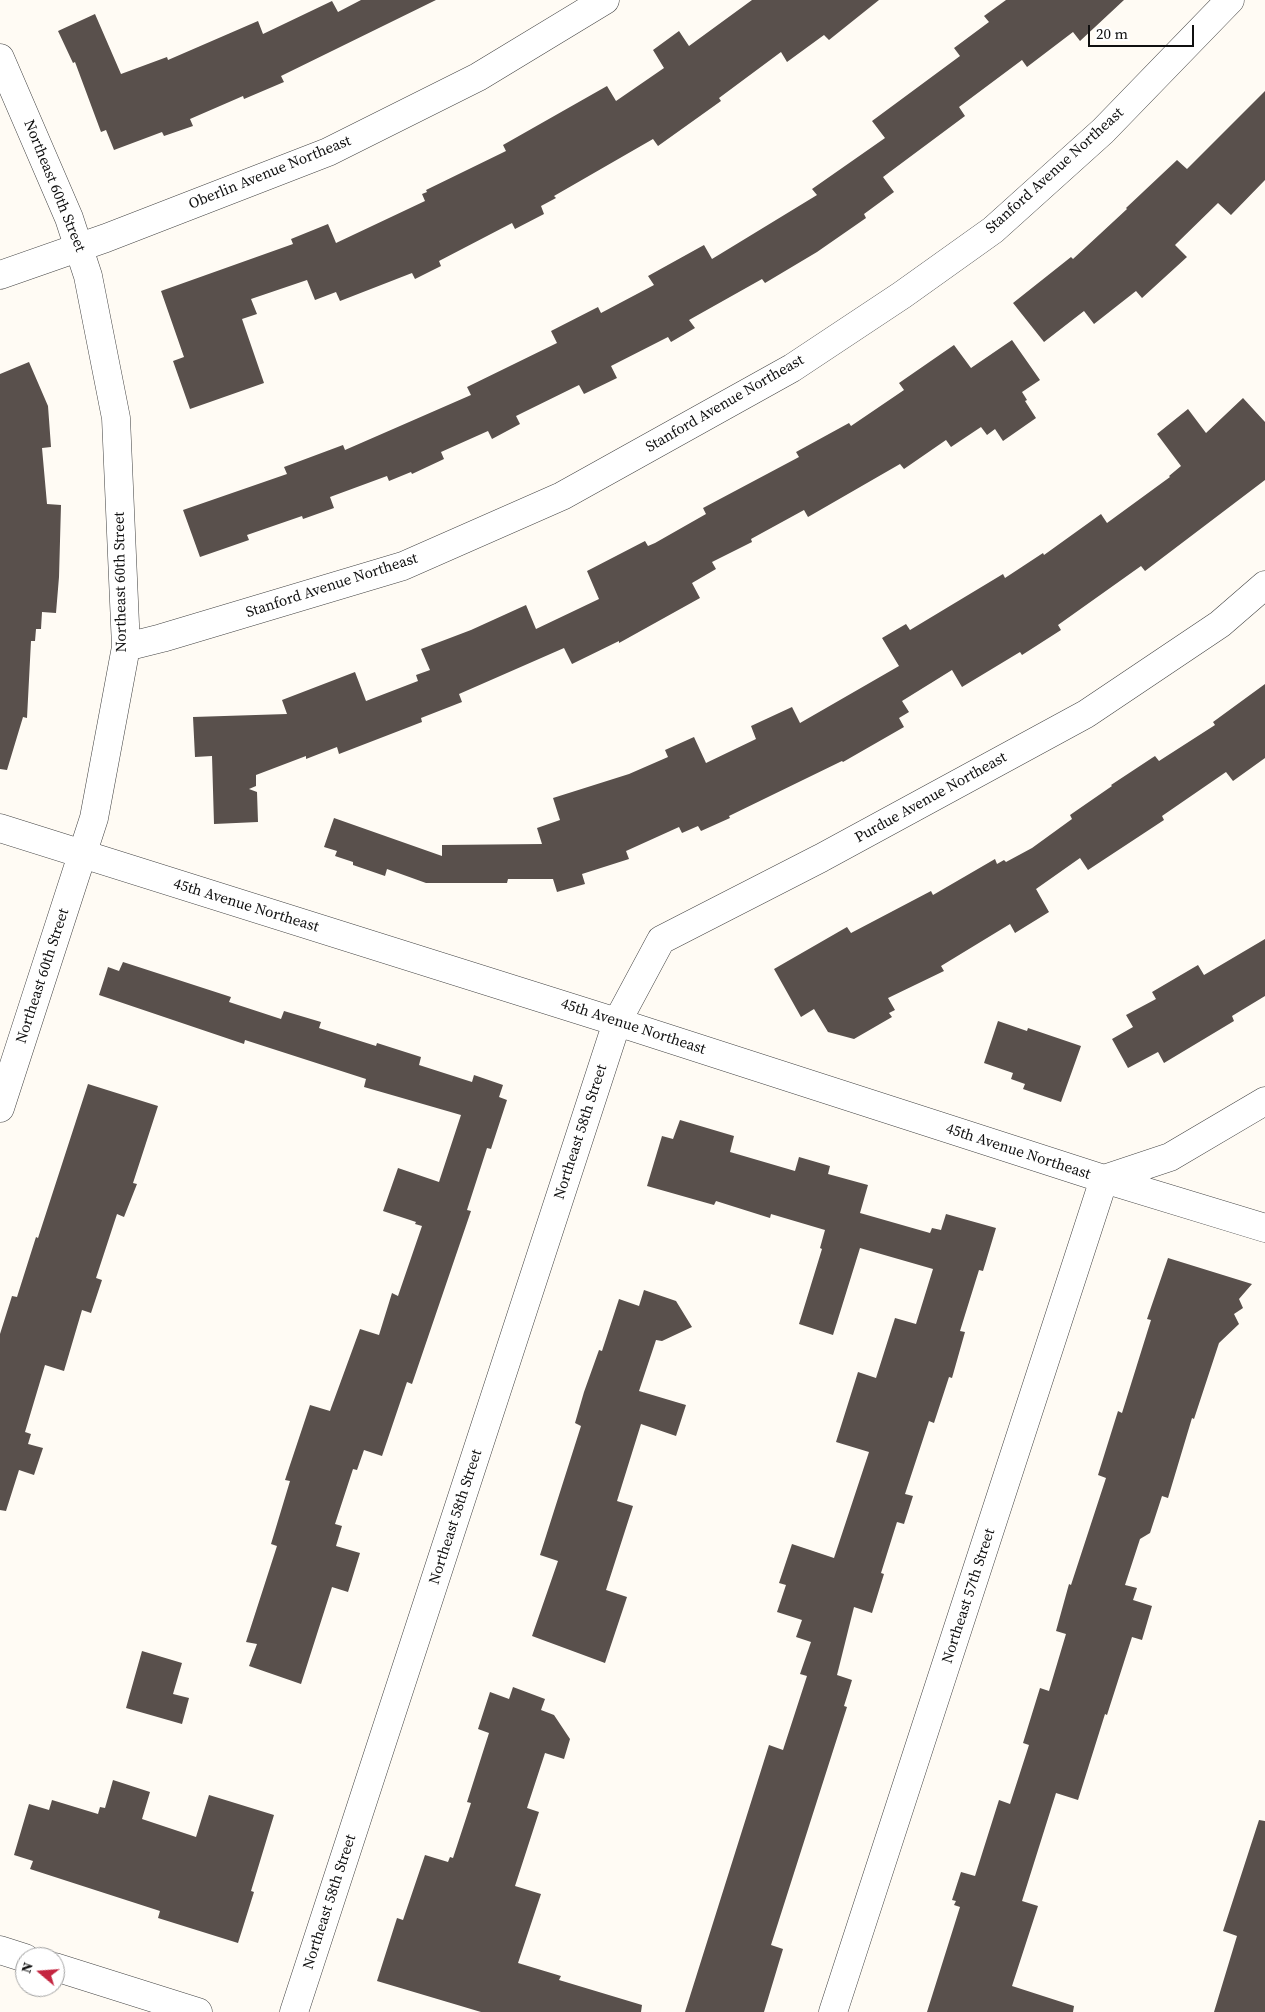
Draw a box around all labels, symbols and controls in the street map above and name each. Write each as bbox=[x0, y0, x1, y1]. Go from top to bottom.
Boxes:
scale bar bbox=[1090, 15, 1196, 47]
text: 20 m bbox=[1096, 23, 1128, 44]
street label: Stanford Avenue Northeast bbox=[982, 104, 1128, 238]
street label: Northeast 60th Street bbox=[19, 117, 89, 255]
street label: Oberlin Avenue Northeast bbox=[186, 132, 354, 214]
street label: Stanford Avenue Northeast bbox=[643, 351, 807, 457]
street label: Northeast 60th Street bbox=[111, 511, 131, 653]
street label: Stanford Avenue Northeast bbox=[244, 550, 420, 622]
street label: Purdue Avenue Northeast bbox=[852, 749, 1010, 847]
street label: 45th Avenue Northeast bbox=[171, 875, 321, 937]
street label: Northeast 60th Street bbox=[13, 906, 73, 1046]
street label: 45th Avenue Northeast bbox=[558, 995, 708, 1059]
street label: Northeast 58th Street bbox=[551, 1062, 611, 1202]
street label: 45th Avenue Northeast bbox=[943, 1120, 1093, 1184]
street label: Northeast 58th Street bbox=[426, 1447, 486, 1587]
street label: Northeast 57th Street bbox=[939, 1526, 999, 1666]
street label: Northeast 58th Street bbox=[300, 1832, 360, 1972]
north arrow bbox=[15, 1947, 65, 1997]
text: N bbox=[16, 1960, 38, 1976]

